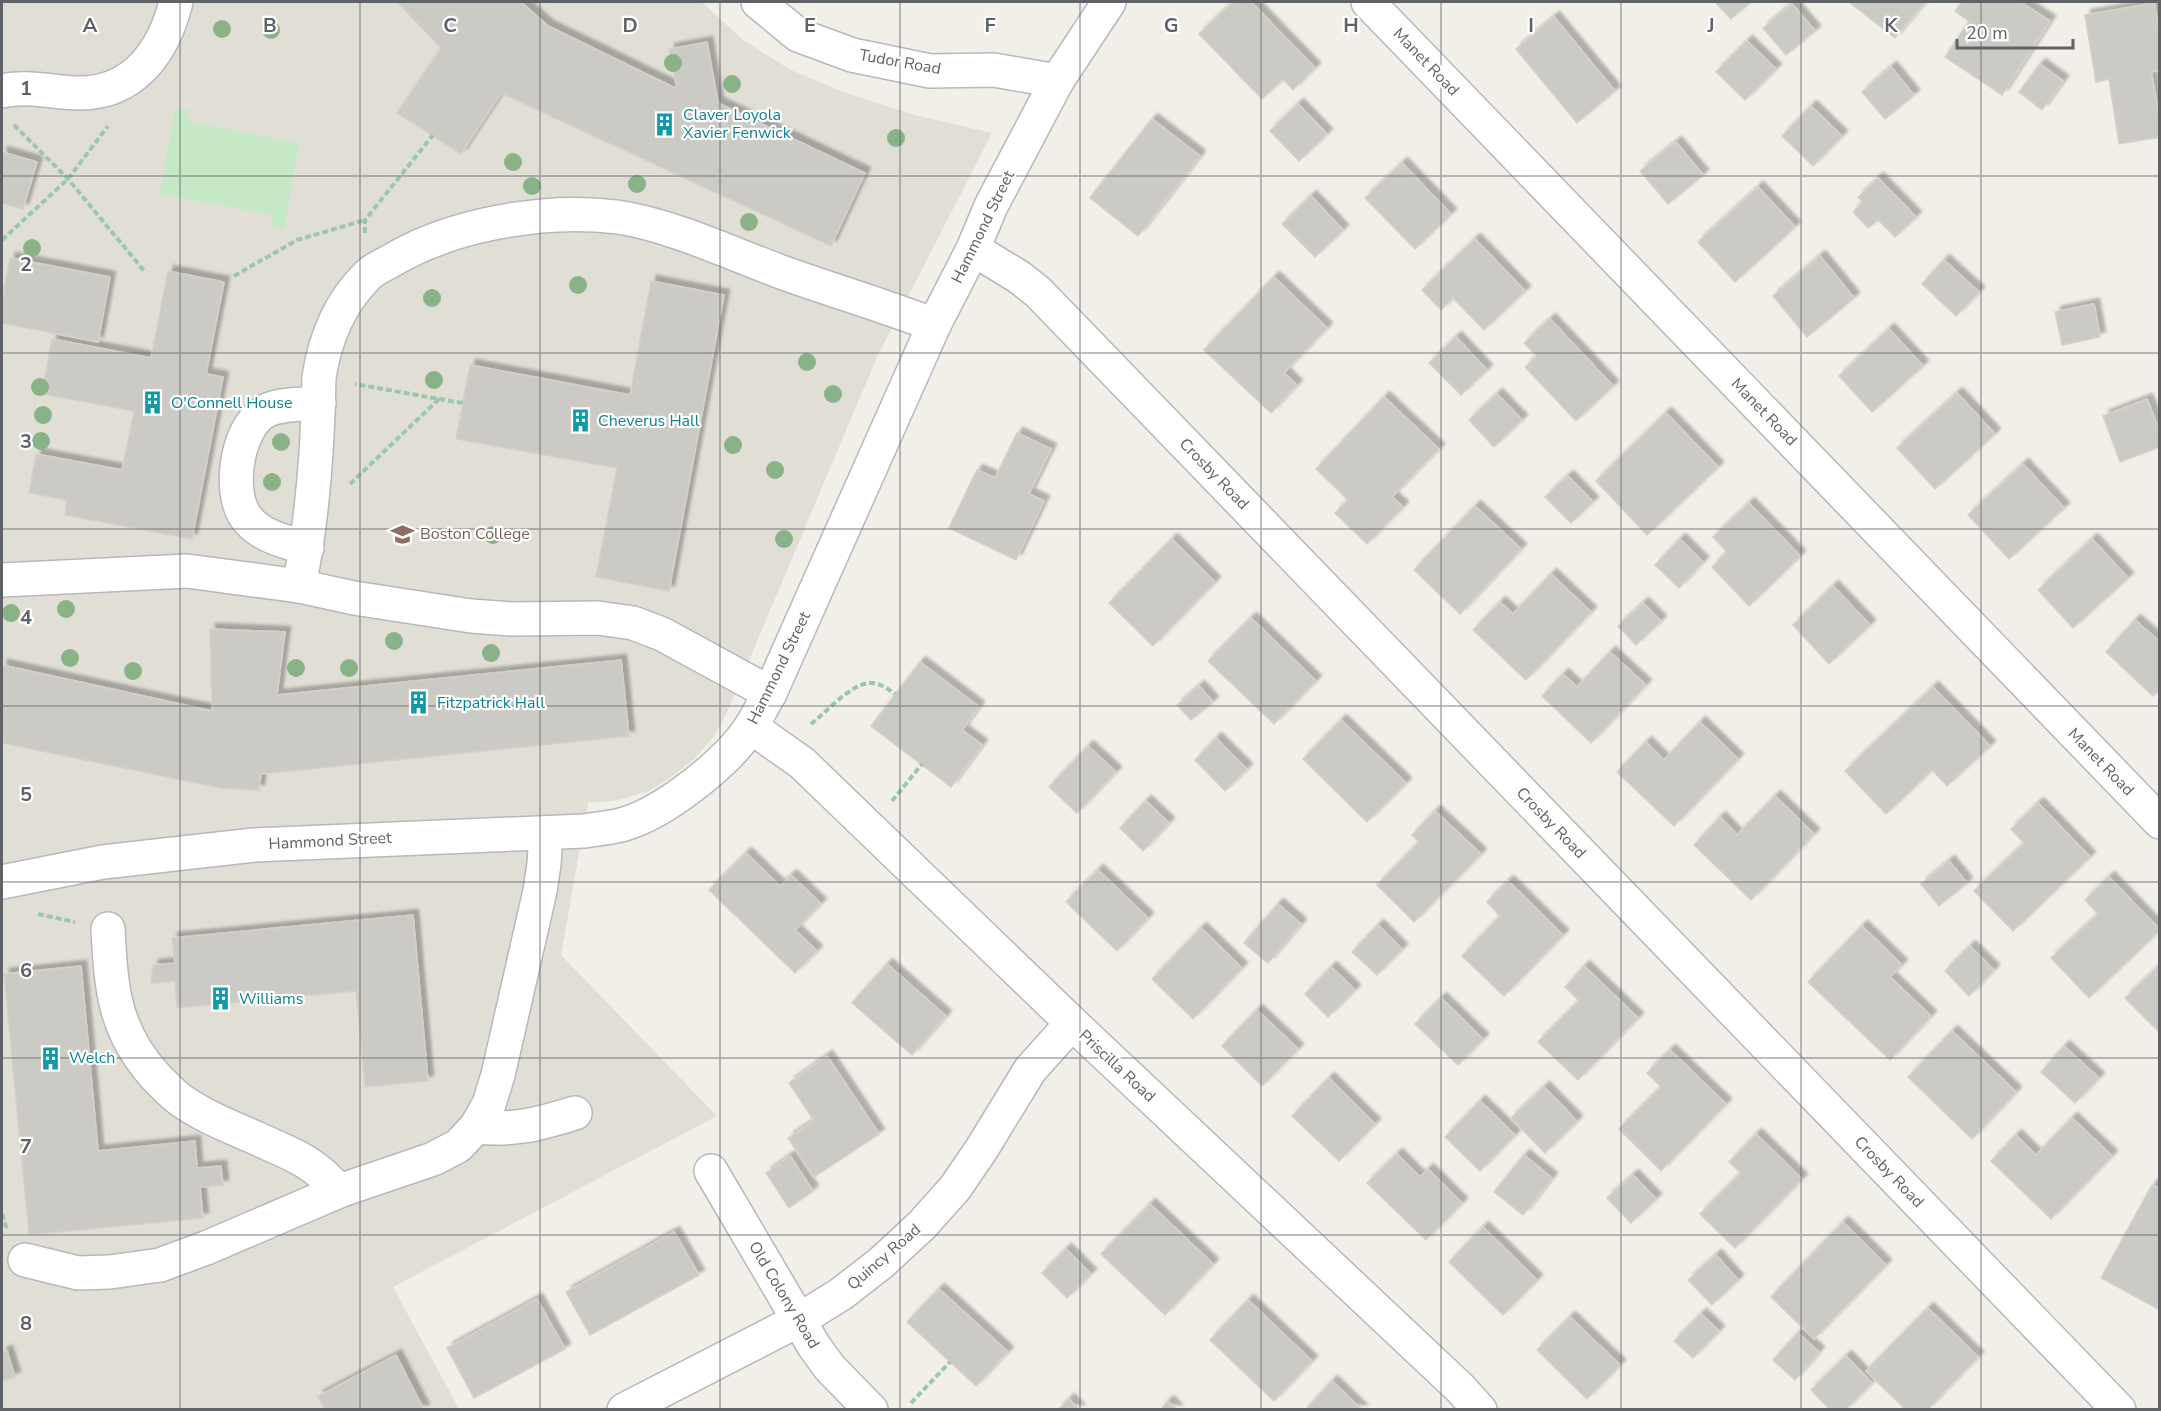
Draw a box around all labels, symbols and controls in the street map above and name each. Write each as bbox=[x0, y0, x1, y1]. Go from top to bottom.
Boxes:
text: A bbox=[83, 12, 98, 39]
text: B bbox=[263, 12, 277, 39]
text: C bbox=[443, 12, 457, 39]
text: D bbox=[622, 12, 638, 39]
text: E bbox=[804, 12, 816, 39]
text: F bbox=[984, 12, 996, 39]
text: G bbox=[1164, 12, 1178, 39]
text: H bbox=[1343, 12, 1359, 39]
text: I bbox=[1528, 12, 1534, 39]
text: J bbox=[1706, 12, 1715, 39]
text: K bbox=[1884, 12, 1898, 39]
scale bar bbox=[1957, 12, 2072, 50]
text: 20 m bbox=[1966, 21, 2008, 45]
street label: Manet Road bbox=[1388, 23, 1464, 101]
street label: Tudor Road bbox=[857, 44, 943, 80]
text: 1 bbox=[20, 75, 32, 102]
place label: Claver Loyola Xavier Fenwick bbox=[683, 104, 792, 144]
building icon: Claver Loyola Xavier Fenwick bbox=[652, 111, 678, 137]
street label: Hammond Street bbox=[946, 166, 1020, 287]
text: 2 bbox=[20, 251, 32, 278]
street label: Manet Road bbox=[1726, 373, 1802, 451]
building icon: O'Connell House bbox=[140, 390, 166, 416]
place label: O'Connell House bbox=[171, 392, 292, 414]
building icon: Cheverus Hall bbox=[567, 408, 593, 434]
place label: Cheverus Hall bbox=[598, 410, 700, 432]
text: 3 bbox=[20, 428, 32, 455]
street label: Crosby Road bbox=[1174, 433, 1254, 515]
school or university icon: Boston College bbox=[389, 521, 415, 547]
place label: Boston College bbox=[420, 523, 530, 545]
text: 4 bbox=[20, 604, 32, 631]
street label: Hammond Street bbox=[742, 607, 816, 728]
building icon: Fitzpatrick Hall bbox=[406, 690, 432, 716]
place label: Fitzpatrick Hall bbox=[437, 692, 545, 714]
street label: Manet Road bbox=[2063, 723, 2139, 801]
text: 5 bbox=[20, 781, 32, 808]
street label: Crosby Road bbox=[1511, 782, 1591, 864]
street label: Hammond Street bbox=[268, 827, 392, 855]
text: 6 bbox=[20, 957, 32, 984]
building icon: Williams bbox=[208, 986, 234, 1012]
place label: Williams bbox=[239, 988, 303, 1010]
street label: Priscilla Road bbox=[1074, 1025, 1160, 1107]
building icon: Welch bbox=[38, 1045, 64, 1071]
place label: Welch bbox=[69, 1047, 115, 1069]
street label: Crosby Road bbox=[1849, 1131, 1929, 1213]
text: 7 bbox=[20, 1133, 32, 1160]
street label: Quincy Road bbox=[842, 1219, 926, 1295]
street label: Old Colony Road bbox=[743, 1237, 825, 1353]
text: 8 bbox=[20, 1310, 32, 1337]

